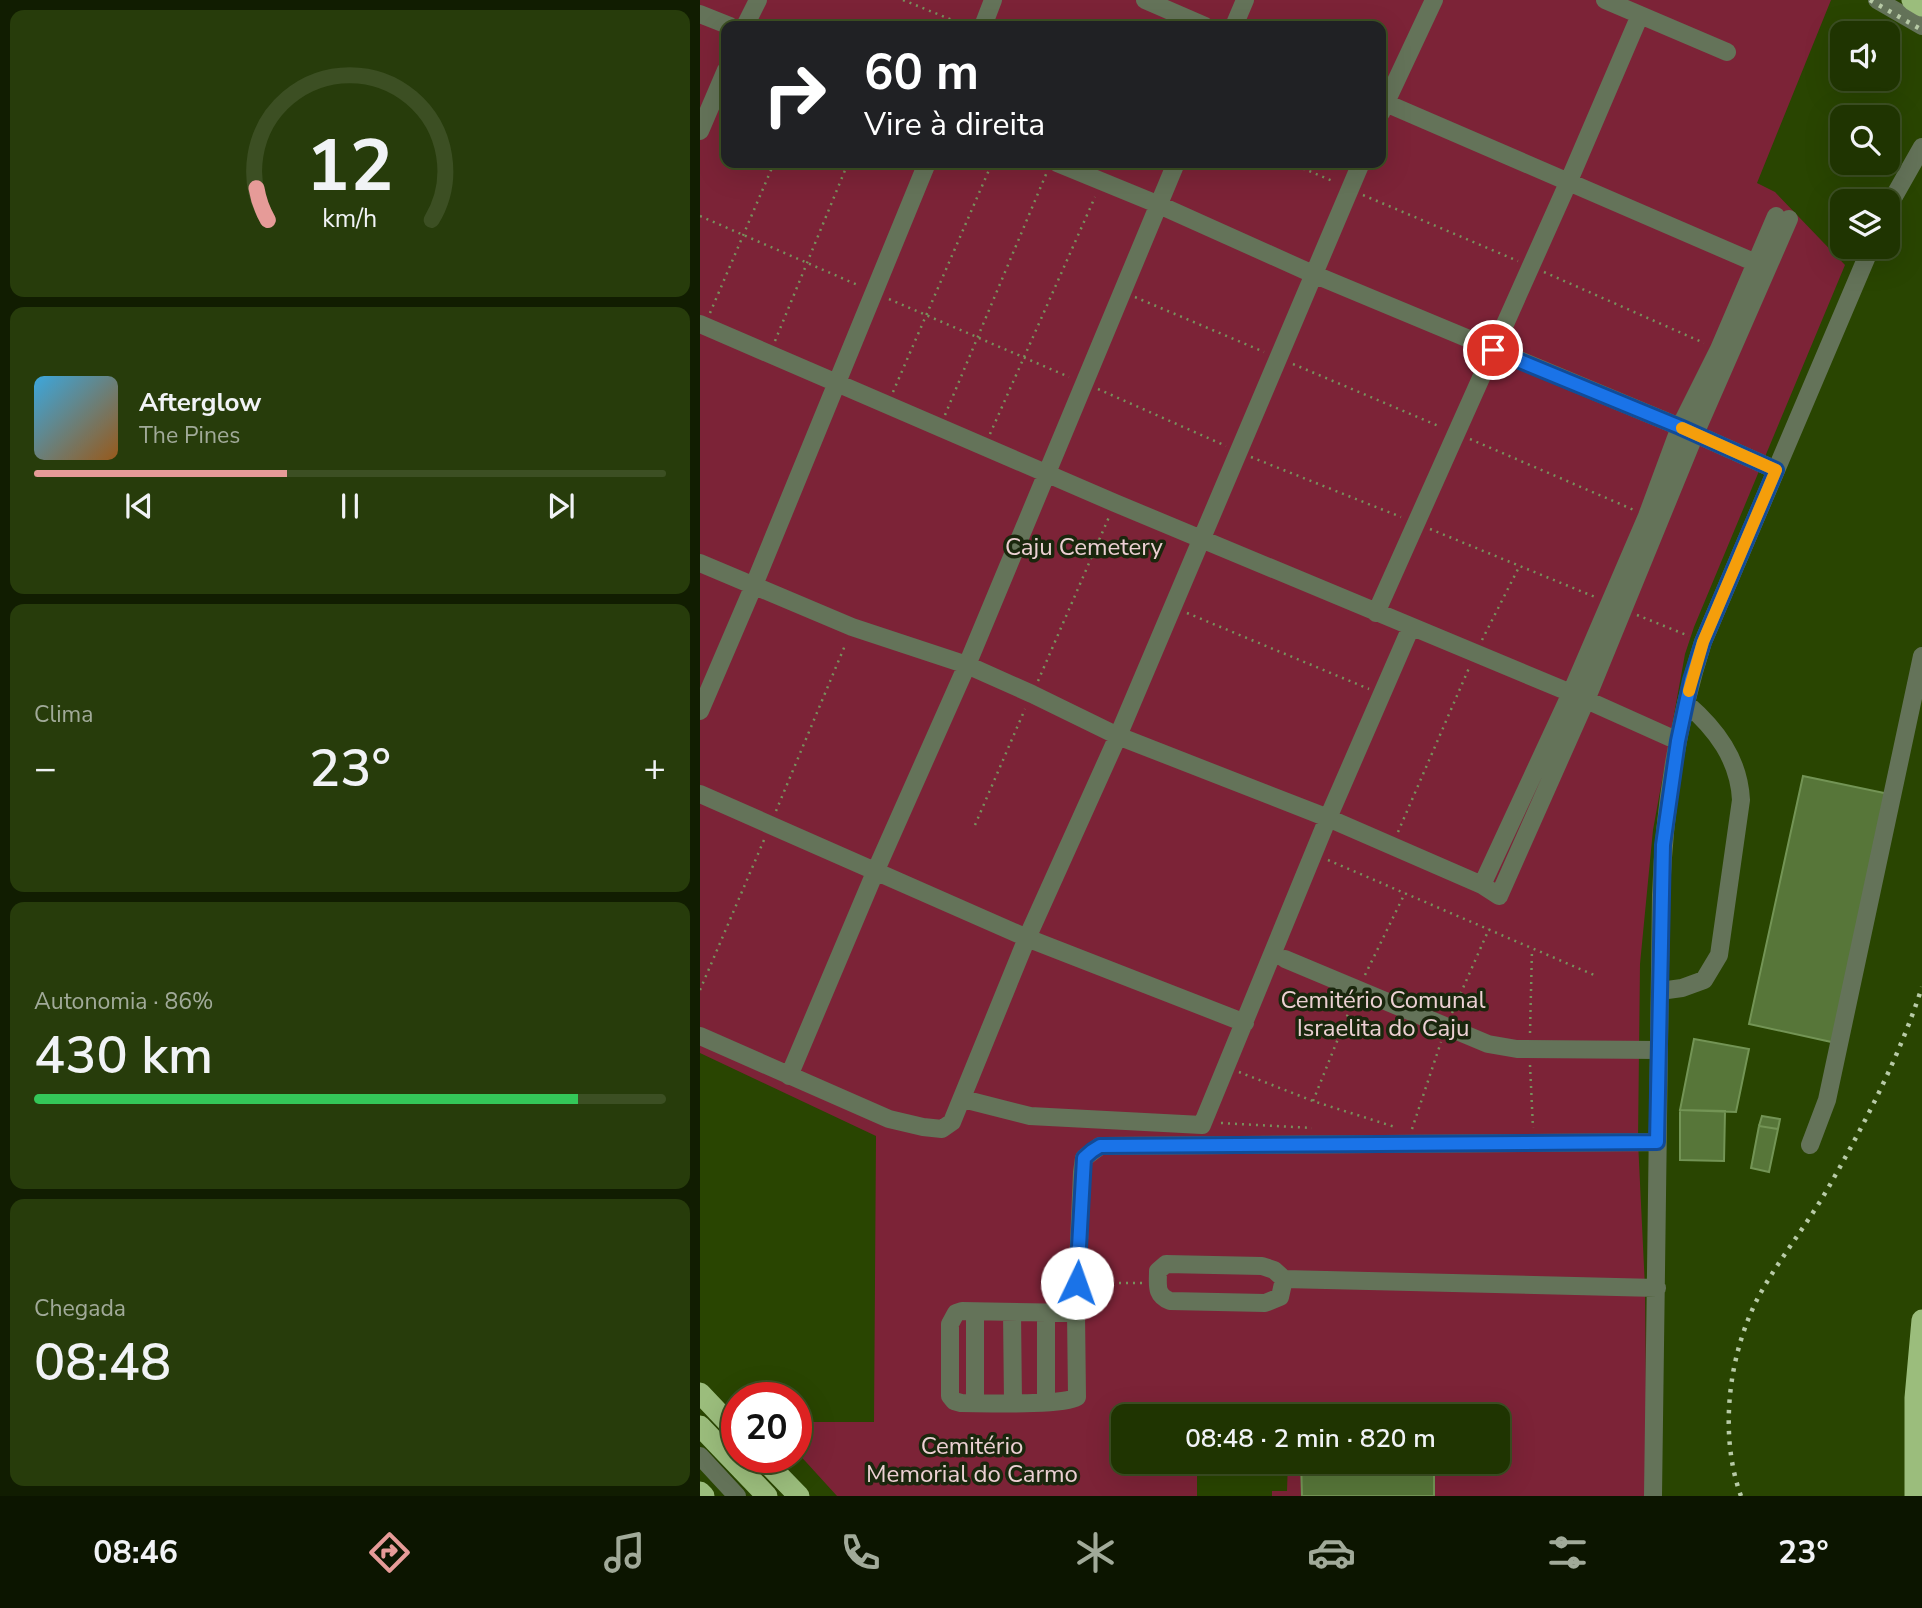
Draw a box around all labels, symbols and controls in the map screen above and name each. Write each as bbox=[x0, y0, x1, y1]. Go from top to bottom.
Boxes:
map controls bbox=[1830, 21, 1900, 259]
button: sound bbox=[1830, 21, 1900, 91]
text: 60 m bbox=[864, 39, 979, 106]
icon: right bbox=[749, 49, 840, 140]
text: Vire à direita bbox=[864, 103, 1045, 146]
button: search bbox=[1830, 105, 1900, 175]
text: 12 bbox=[306, 116, 394, 216]
button: layers bbox=[1830, 189, 1900, 259]
text: km/h bbox=[322, 201, 378, 235]
pin bbox=[1463, 320, 1523, 380]
icon: arrive bbox=[1474, 331, 1512, 369]
text: Afterglow bbox=[139, 385, 262, 420]
text: The Pines bbox=[139, 420, 240, 451]
icon: previous bbox=[120, 487, 158, 525]
icon: pause bbox=[331, 487, 369, 525]
icon: next bbox=[542, 487, 580, 525]
park label: Caju Cemetery bbox=[1005, 531, 1164, 563]
text: Clima bbox=[34, 699, 94, 730]
text: 23° bbox=[309, 733, 391, 804]
text: − bbox=[34, 743, 57, 794]
text: + bbox=[643, 743, 666, 794]
park label: Cemitério Comunal Israelita do Caju bbox=[1280, 984, 1486, 1044]
text: Autonomia · 86% bbox=[34, 986, 214, 1017]
text: 430 km bbox=[34, 1020, 213, 1091]
position arrow bbox=[1040, 1246, 1114, 1320]
text: Chegada bbox=[34, 1293, 126, 1324]
text: 08:48 bbox=[34, 1327, 171, 1398]
speed limit sign: 20 bbox=[721, 1382, 812, 1473]
text: 08:48 · 2 min · 820 m bbox=[1185, 1421, 1436, 1456]
park label: Cemitério Memorial do Carmo bbox=[866, 1430, 1078, 1490]
icon: directions bbox=[365, 1528, 414, 1577]
icon: music bbox=[600, 1528, 649, 1577]
icon: phone bbox=[836, 1528, 885, 1577]
icon: climate bbox=[1071, 1528, 1120, 1577]
icon: car bbox=[1307, 1528, 1356, 1577]
icon: filters bbox=[1543, 1528, 1592, 1577]
text: 08:46 bbox=[93, 1531, 178, 1574]
text: 23° bbox=[1778, 1531, 1829, 1574]

